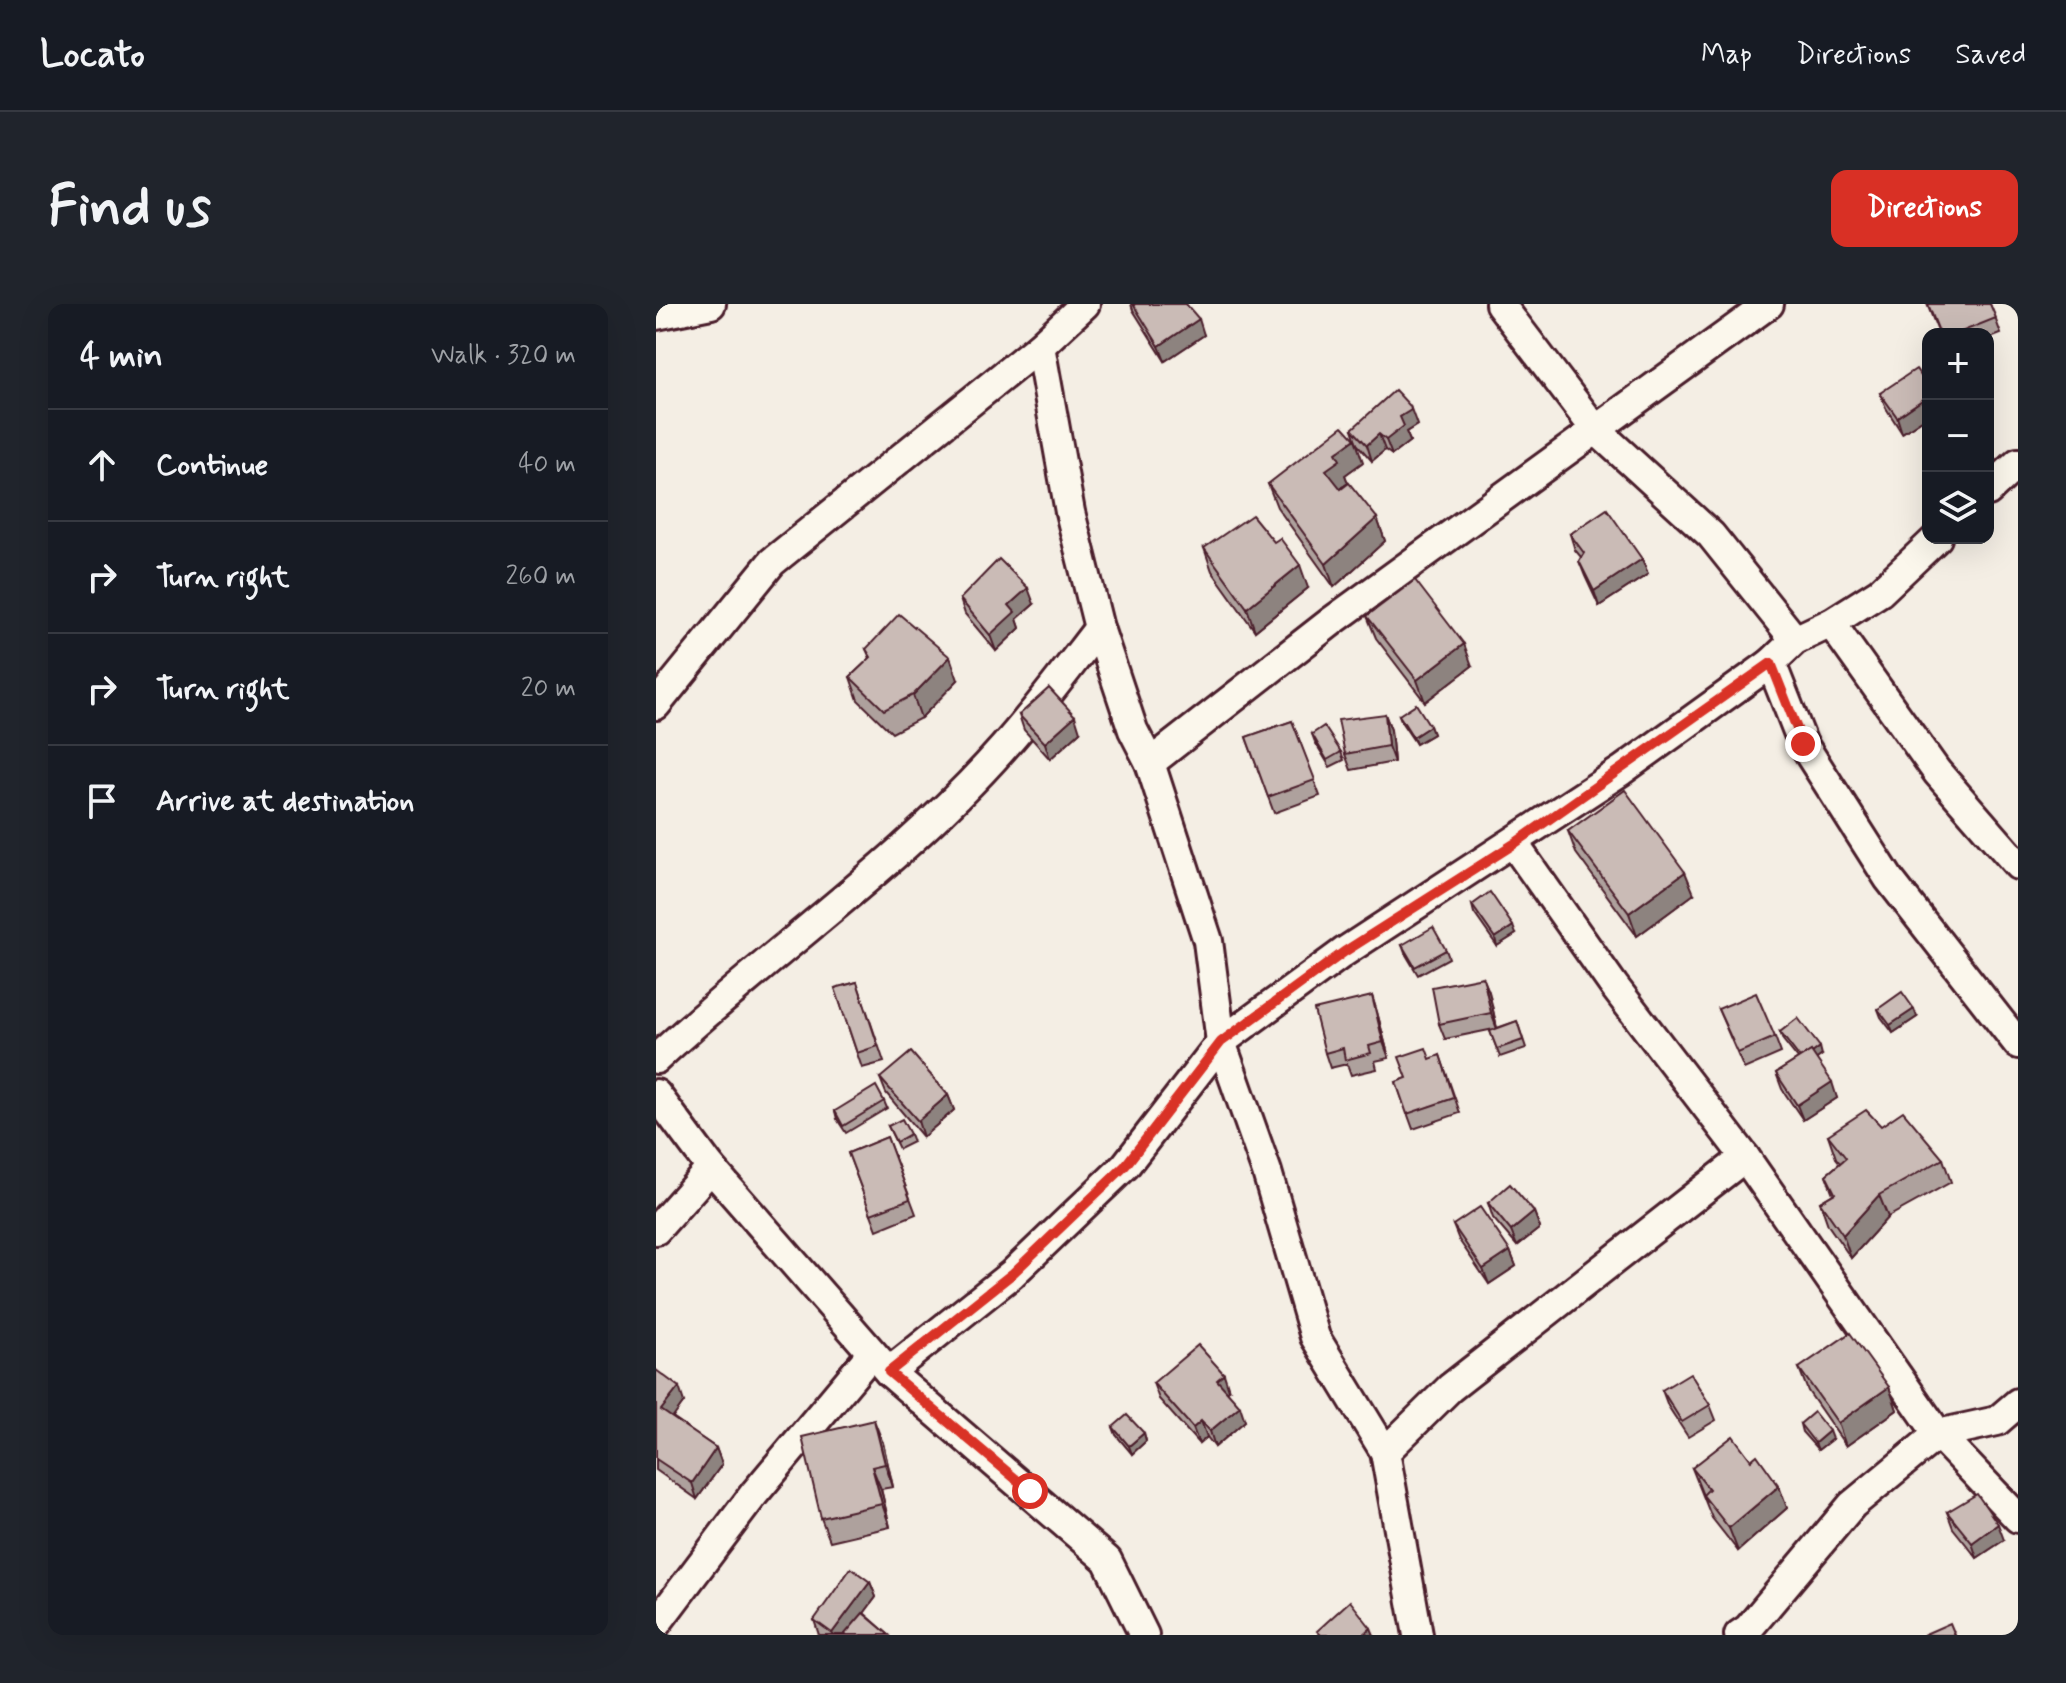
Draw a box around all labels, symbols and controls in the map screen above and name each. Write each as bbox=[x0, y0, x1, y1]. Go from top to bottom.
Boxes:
text: Locato bbox=[40, 31, 145, 80]
text: Map bbox=[1701, 37, 1752, 74]
text: Directions bbox=[1796, 37, 1911, 74]
text: Saved bbox=[1955, 37, 2026, 74]
button: Directions bbox=[1831, 170, 2018, 247]
text: Find us bbox=[48, 172, 211, 245]
map controls bbox=[1922, 328, 1994, 544]
button: + bbox=[1922, 328, 1994, 400]
text: 4 min bbox=[80, 334, 163, 379]
text: Walk · 320 m bbox=[431, 339, 576, 373]
button: − bbox=[1922, 400, 1994, 472]
icon: ahead bbox=[80, 443, 124, 487]
text: Continue bbox=[156, 446, 268, 485]
text: 40 m bbox=[518, 448, 576, 482]
button: layers bbox=[1922, 472, 1994, 544]
icon: right bbox=[80, 555, 124, 599]
text: Turn right bbox=[156, 558, 289, 597]
text: 260 m bbox=[506, 560, 576, 594]
icon: right bbox=[80, 667, 124, 711]
text: Turn right bbox=[156, 670, 289, 709]
text: 20 m bbox=[521, 672, 576, 706]
route end bbox=[1785, 726, 1821, 762]
icon: arrive bbox=[80, 779, 124, 823]
text: Arrive at destination bbox=[156, 782, 414, 821]
route start bbox=[1012, 1473, 1048, 1509]

